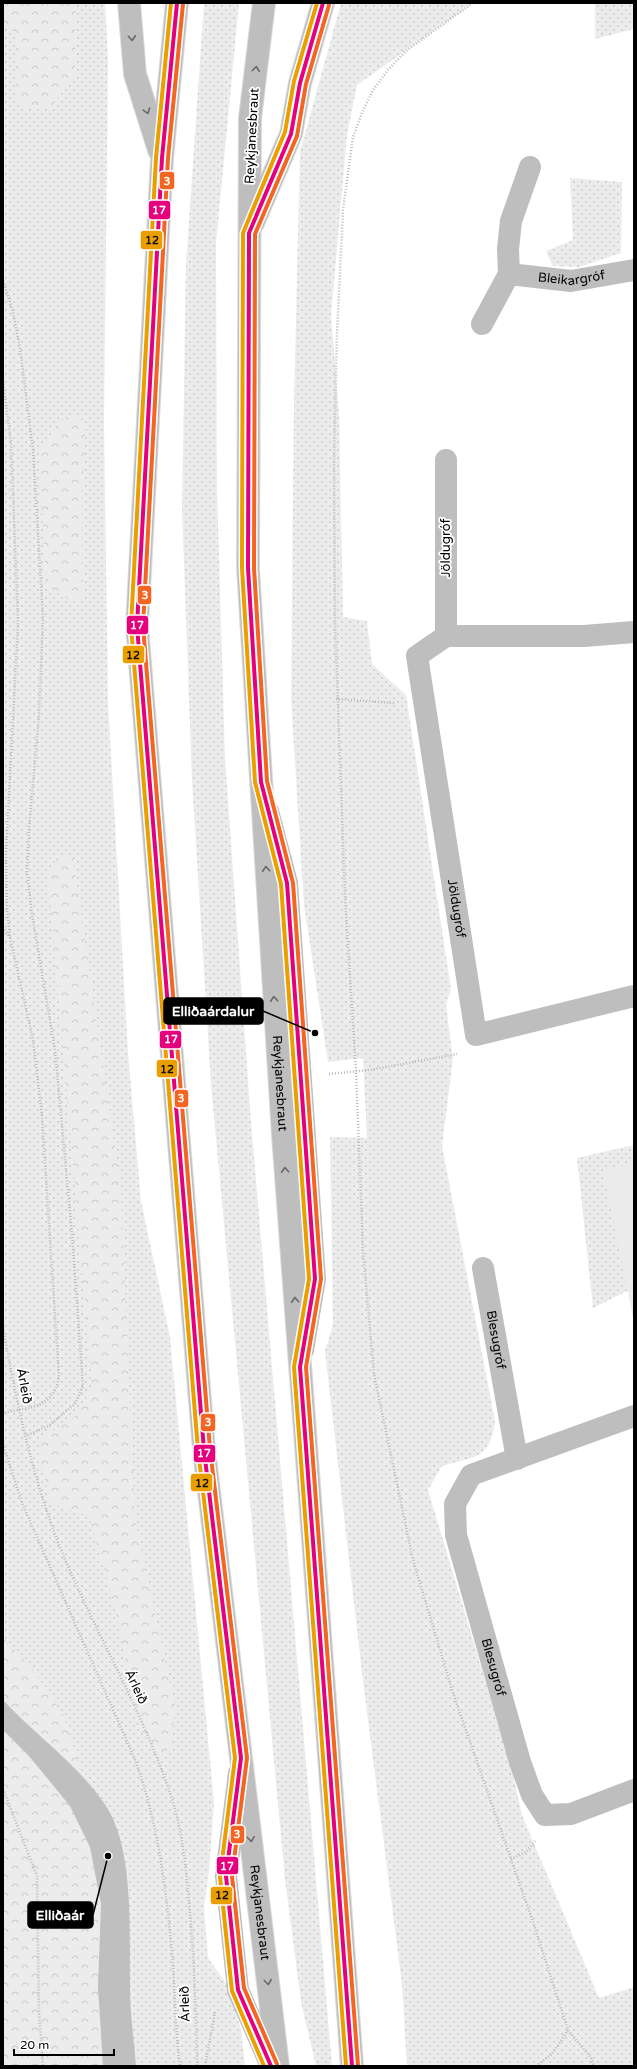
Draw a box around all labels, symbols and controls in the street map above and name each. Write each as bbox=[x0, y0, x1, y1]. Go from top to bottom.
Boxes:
one-way arrow bbox=[127, 35, 136, 41]
one-way arrow bbox=[251, 66, 260, 72]
street label: Reykjanesbraut bbox=[241, 88, 263, 184]
one-way arrow bbox=[142, 107, 151, 114]
line badge: 3 bbox=[159, 171, 175, 190]
text: 3 bbox=[164, 175, 171, 188]
line badge: 17 bbox=[148, 200, 171, 220]
text: 17 bbox=[152, 204, 166, 217]
line badge: 12 bbox=[140, 230, 163, 250]
text: 12 bbox=[145, 234, 159, 247]
street label: Bleikargróf bbox=[537, 267, 606, 289]
street label: Jöldugróf bbox=[438, 518, 454, 578]
line badge: 3 bbox=[137, 585, 152, 605]
text: 3 bbox=[142, 589, 149, 602]
line badge: 17 bbox=[126, 615, 149, 635]
text: 17 bbox=[130, 619, 144, 632]
line badge: 12 bbox=[122, 645, 145, 664]
text: 12 bbox=[126, 649, 140, 662]
one-way arrow bbox=[262, 866, 271, 872]
street label: Jöldugróf bbox=[444, 878, 469, 939]
one-way arrow bbox=[270, 996, 279, 1002]
callout: Elliðaárdalur bbox=[164, 998, 263, 1024]
text: Elliðaárdalur bbox=[172, 1003, 255, 1020]
line badge: 17 bbox=[159, 1030, 182, 1049]
text: 17 bbox=[164, 1033, 178, 1046]
street label: Reykjanesbraut bbox=[269, 1035, 291, 1132]
line badge: 12 bbox=[156, 1059, 178, 1078]
text: 12 bbox=[160, 1063, 174, 1076]
line badge: 3 bbox=[174, 1089, 189, 1108]
text: 3 bbox=[178, 1092, 185, 1105]
one-way arrow bbox=[281, 1167, 290, 1174]
one-way arrow bbox=[291, 1297, 300, 1303]
street label: Blesugróf bbox=[483, 1309, 509, 1371]
street label: Árleið bbox=[13, 1367, 35, 1406]
line badge: 3 bbox=[200, 1413, 216, 1432]
text: 3 bbox=[205, 1416, 212, 1429]
line badge: 17 bbox=[193, 1444, 216, 1463]
text: 17 bbox=[197, 1447, 211, 1460]
line badge: 12 bbox=[190, 1473, 213, 1492]
text: 12 bbox=[195, 1477, 209, 1490]
street label: Blesugróf bbox=[478, 1637, 509, 1698]
street label: Árleið bbox=[121, 1667, 151, 1707]
line badge: 3 bbox=[230, 1825, 245, 1844]
text: 3 bbox=[234, 1828, 241, 1841]
one-way arrow bbox=[246, 1836, 255, 1842]
line badge: 17 bbox=[216, 1856, 239, 1875]
text: 17 bbox=[220, 1860, 234, 1873]
street label: Reykjanesbraut bbox=[246, 1864, 273, 1961]
line badge: 12 bbox=[210, 1886, 233, 1905]
text: 12 bbox=[215, 1889, 229, 1902]
callout: Elliðaár bbox=[28, 1902, 93, 1928]
text: Elliðaár bbox=[36, 1907, 85, 1924]
one-way arrow bbox=[263, 1979, 272, 1985]
street label: Árleið bbox=[176, 1985, 194, 2022]
scale bar bbox=[14, 2031, 114, 2057]
text: 20 m bbox=[20, 2038, 49, 2052]

